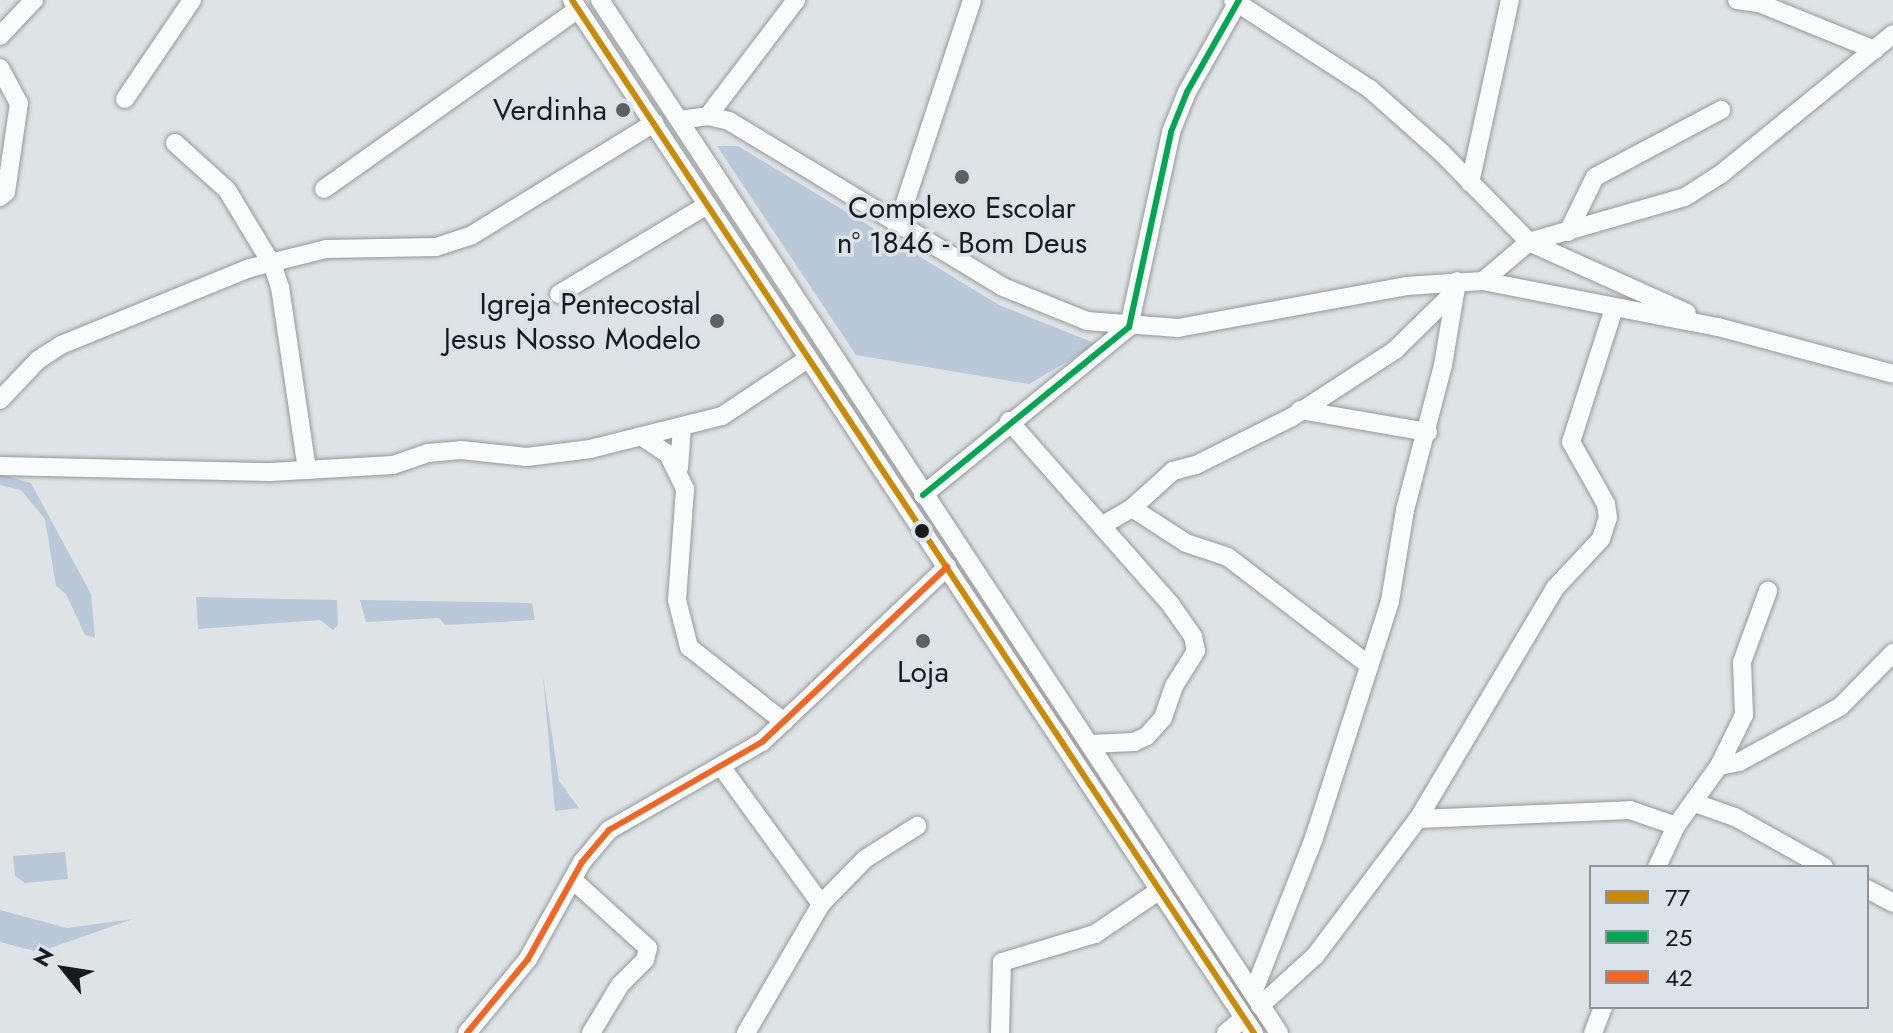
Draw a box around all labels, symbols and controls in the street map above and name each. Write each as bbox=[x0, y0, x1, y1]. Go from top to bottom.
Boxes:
place label: Verdinha bbox=[493, 92, 607, 128]
marker: Verdinha bbox=[614, 101, 632, 119]
marker: Complexo Escolar nº 1846 - Bom Deus bbox=[953, 168, 971, 186]
place label: Complexo Escolar nº 1846 - Bom Deus bbox=[837, 190, 1087, 260]
place label: Igreja Pentecostal Jesus Nosso Modelo bbox=[444, 286, 701, 356]
marker: Igreja Pentecostal Jesus Nosso Modelo bbox=[708, 312, 726, 330]
unlabelled marker bbox=[914, 523, 930, 539]
marker: Loja bbox=[914, 632, 932, 650]
place label: Loja bbox=[897, 654, 949, 690]
legend bbox=[1589, 865, 1869, 1009]
text: 77 bbox=[1665, 880, 1690, 915]
text: 25 bbox=[1665, 920, 1692, 955]
north arrow bbox=[24, 929, 104, 1009]
text: N bbox=[25, 941, 61, 973]
text: 42 bbox=[1665, 960, 1693, 995]

